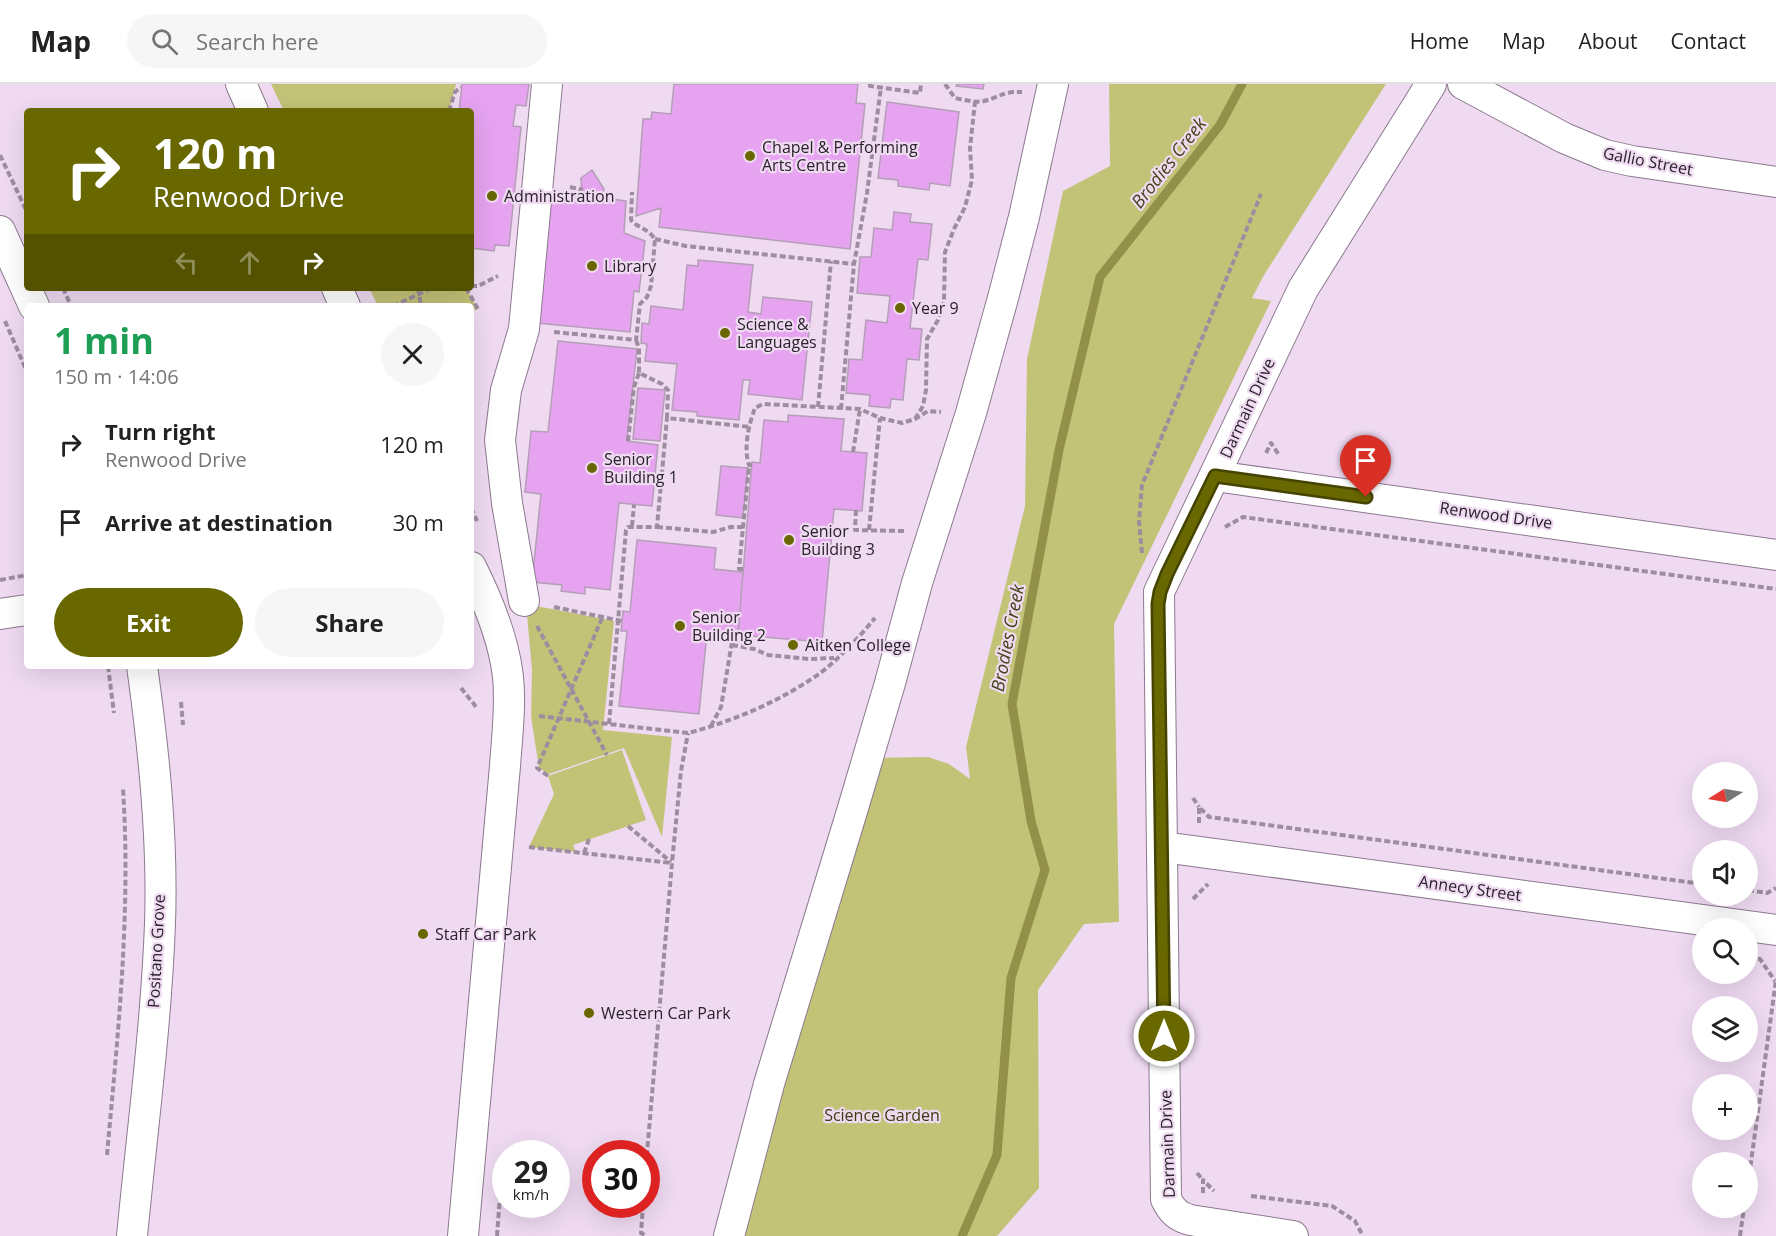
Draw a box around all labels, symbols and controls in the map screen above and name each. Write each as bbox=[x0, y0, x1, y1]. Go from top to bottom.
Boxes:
search box bbox=[127, 14, 547, 68]
text: Map bbox=[30, 22, 91, 60]
icon: search bbox=[148, 25, 181, 58]
text: Search here bbox=[196, 26, 319, 56]
text: Home bbox=[1410, 27, 1469, 55]
text: Map bbox=[1502, 27, 1545, 55]
text: About bbox=[1578, 27, 1638, 55]
text: Contact bbox=[1671, 27, 1746, 55]
water label: Brodies Creek bbox=[1125, 111, 1212, 213]
text: 120 m bbox=[153, 124, 277, 181]
icon: right bbox=[54, 132, 132, 210]
place label: Chapel & Performing Arts Centre bbox=[762, 136, 918, 176]
street label: Gallio Street bbox=[1601, 142, 1695, 181]
marker: Chapel & Performing Arts Centre bbox=[743, 149, 757, 163]
text: Renwood Drive bbox=[153, 178, 344, 215]
place label: Administration bbox=[504, 185, 615, 207]
marker: Administration bbox=[485, 189, 499, 203]
icon: left bbox=[170, 246, 203, 279]
icon: ahead bbox=[233, 246, 266, 279]
icon: right bbox=[296, 246, 329, 279]
place label: Library bbox=[604, 255, 657, 277]
marker: Library bbox=[585, 259, 599, 273]
place label: Year 9 bbox=[912, 297, 959, 319]
marker: Year 9 bbox=[893, 301, 907, 315]
place label: Science & Languages bbox=[737, 313, 817, 353]
text: 1 min bbox=[54, 316, 154, 365]
button: close bbox=[381, 323, 444, 386]
marker: Science & Languages bbox=[718, 326, 732, 340]
street label: Darmain Drive bbox=[1214, 354, 1280, 462]
text: 150 m · 14:06 bbox=[54, 363, 179, 390]
text: Turn right bbox=[105, 416, 216, 446]
icon: right bbox=[54, 428, 87, 461]
text: 120 m bbox=[380, 429, 444, 459]
pin bbox=[1340, 435, 1391, 497]
icon: arrive bbox=[1349, 444, 1382, 477]
text: Renwood Drive bbox=[105, 446, 247, 473]
place label: Senior Building 1 bbox=[604, 448, 678, 488]
marker: Senior Building 1 bbox=[585, 461, 599, 475]
street label: Renwood Drive bbox=[1438, 496, 1554, 534]
icon: arrive bbox=[54, 506, 87, 539]
text: Arrive at destination bbox=[105, 507, 333, 537]
text: 30 m bbox=[393, 507, 444, 537]
place label: Senior Building 3 bbox=[801, 520, 875, 560]
marker: Senior Building 3 bbox=[782, 533, 796, 547]
water label: Brodies Creek bbox=[985, 581, 1029, 694]
button: Exit bbox=[54, 588, 243, 657]
button: Share bbox=[255, 588, 444, 657]
place label: Senior Building 2 bbox=[692, 606, 766, 646]
marker: Senior Building 2 bbox=[673, 619, 687, 633]
place label: Aitken College bbox=[805, 634, 911, 656]
marker: Aitken College bbox=[786, 638, 800, 652]
north arrow bbox=[1692, 762, 1758, 828]
map controls bbox=[1692, 762, 1758, 1218]
button: sound bbox=[1692, 840, 1758, 906]
street label: Annecy Street bbox=[1417, 870, 1523, 906]
street label: Positano Grove bbox=[142, 894, 170, 1008]
button: search bbox=[1692, 918, 1758, 984]
place label: Staff Car Park bbox=[435, 923, 537, 945]
marker: Staff Car Park bbox=[416, 927, 430, 941]
button: layers bbox=[1692, 996, 1758, 1062]
place label: Western Car Park bbox=[601, 1002, 731, 1024]
position arrow bbox=[1132, 1004, 1196, 1068]
marker: Western Car Park bbox=[582, 1006, 596, 1020]
button: + bbox=[1692, 1074, 1758, 1140]
street label: Darmain Drive bbox=[1154, 1090, 1180, 1198]
park label: Science Garden bbox=[824, 1104, 940, 1126]
speed limit sign: 30 bbox=[582, 1140, 660, 1218]
text: 29 bbox=[514, 1151, 548, 1192]
button: − bbox=[1692, 1152, 1758, 1218]
text: km/h bbox=[513, 1184, 549, 1204]

